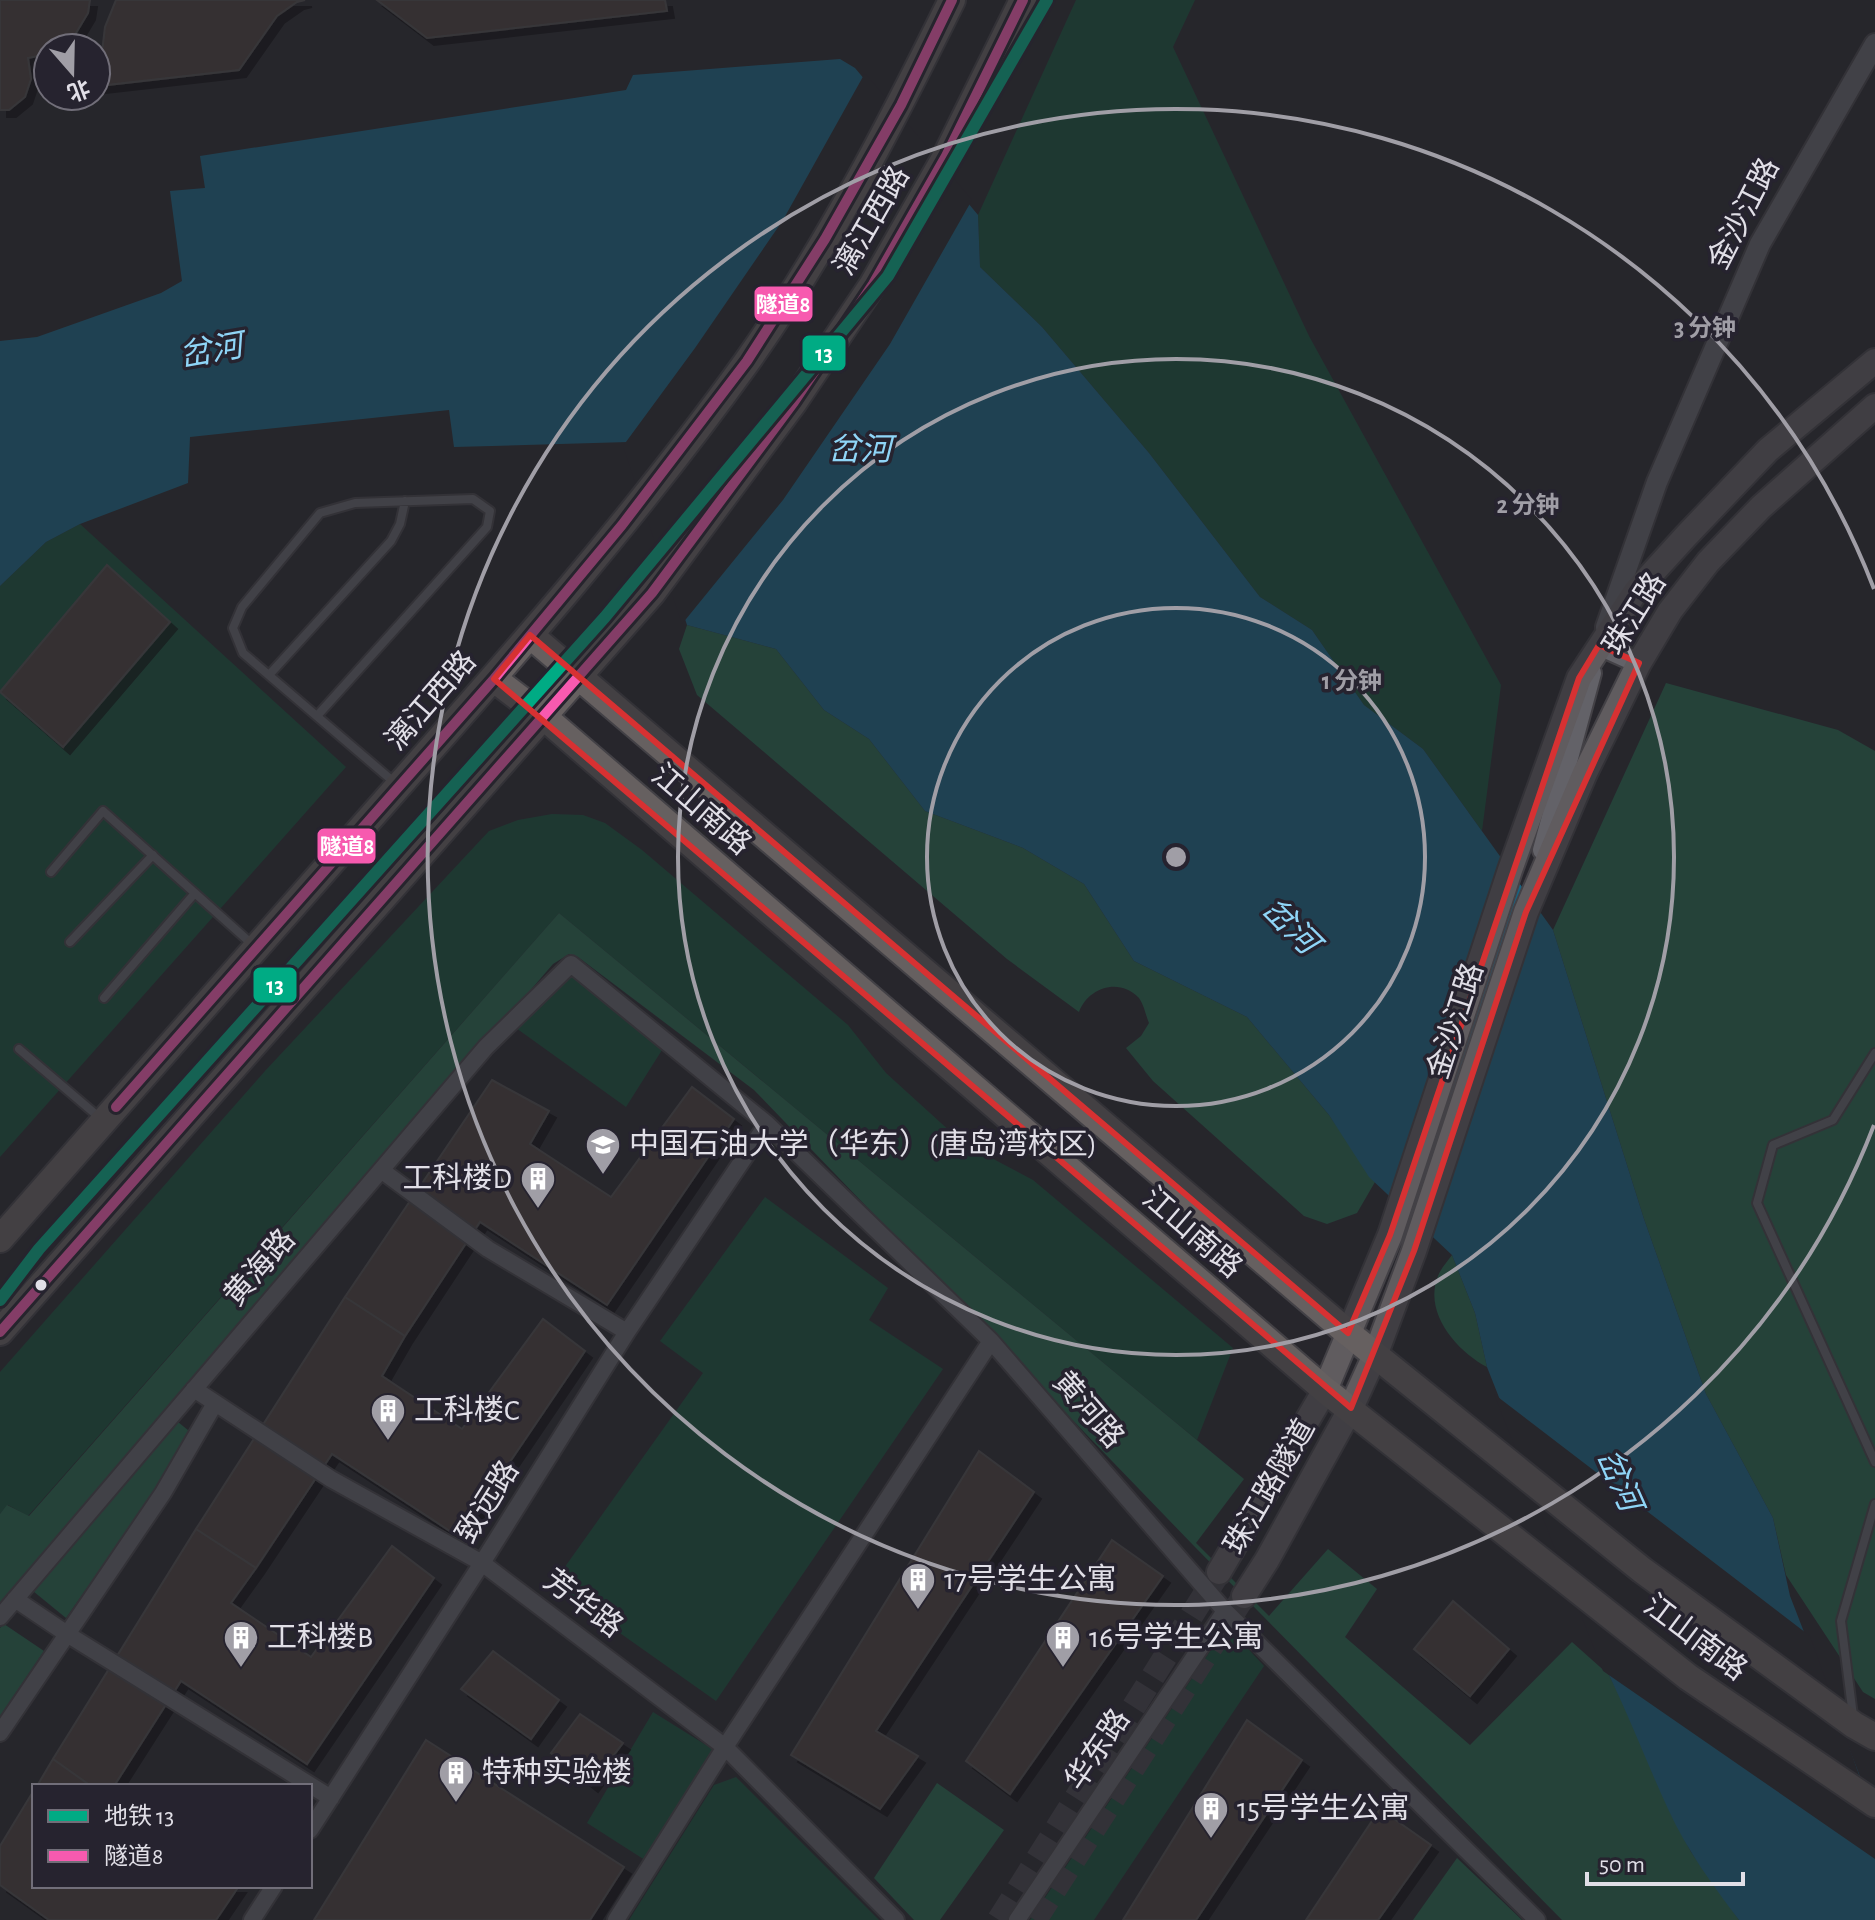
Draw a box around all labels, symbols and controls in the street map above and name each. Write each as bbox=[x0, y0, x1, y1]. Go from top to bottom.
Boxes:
north arrow bbox=[32, 32, 112, 112]
text: 北 bbox=[64, 76, 93, 105]
street label: 金沙江路 bbox=[1702, 153, 1785, 274]
street label: 漓江西路 bbox=[827, 161, 915, 280]
line badge: 隧道8 bbox=[753, 285, 814, 323]
text: 隧道8 bbox=[756, 293, 810, 316]
text: 3 分钟 bbox=[1674, 315, 1736, 341]
water label: 岔河 bbox=[177, 328, 251, 372]
line badge: 13 bbox=[801, 334, 847, 372]
text: 13 bbox=[815, 343, 833, 365]
water label: 岔河 bbox=[828, 433, 898, 466]
text: 2 分钟 bbox=[1497, 492, 1559, 518]
street label: 珠江路 bbox=[1597, 567, 1672, 660]
street label: 漓江西路 bbox=[379, 645, 482, 756]
text: 1 分钟 bbox=[1322, 668, 1382, 694]
street label: 江山南路 bbox=[646, 758, 757, 861]
line badge: 隧道8 bbox=[316, 827, 377, 865]
text: 隧道8 bbox=[320, 835, 374, 858]
centre of rings bbox=[1162, 843, 1190, 871]
water label: 岔河 bbox=[1256, 891, 1329, 964]
street label: 金沙江路 bbox=[1421, 959, 1489, 1083]
line badge: 13 bbox=[252, 966, 298, 1004]
text: 13 bbox=[266, 975, 284, 997]
school or university icon: 中国石油大学（华东）(唐岛湾校区) bbox=[584, 1126, 622, 1176]
place label: 中国石油大学（华东）(唐岛湾校区) bbox=[629, 1128, 1097, 1160]
building icon: 工科楼D bbox=[519, 1160, 557, 1210]
place label: 工科楼D bbox=[403, 1162, 512, 1194]
street label: 江山南路 bbox=[1137, 1181, 1248, 1284]
street label: 黄海路 bbox=[218, 1223, 301, 1312]
unlabelled marker bbox=[33, 1277, 49, 1293]
street label: 黄河路 bbox=[1047, 1365, 1130, 1454]
building icon: 工科楼C bbox=[369, 1392, 407, 1442]
place label: 工科楼C bbox=[414, 1394, 520, 1426]
street label: 珠江路隧道 bbox=[1218, 1414, 1320, 1559]
water label: 岔河 bbox=[1591, 1444, 1650, 1521]
street label: 致远路 bbox=[450, 1455, 525, 1548]
building icon: 17号学生公寓 bbox=[899, 1561, 937, 1611]
street label: 芳华路 bbox=[538, 1563, 629, 1643]
place label: 17号学生公寓 bbox=[944, 1563, 1117, 1595]
street label: 江山南路 bbox=[1638, 1588, 1753, 1686]
building icon: 工科楼B bbox=[222, 1619, 260, 1669]
building icon: 16号学生公寓 bbox=[1044, 1619, 1082, 1669]
place label: 工科楼B bbox=[267, 1621, 373, 1653]
place label: 16号学生公寓 bbox=[1089, 1621, 1263, 1653]
street label: 华东路 bbox=[1059, 1703, 1136, 1796]
building icon: 特种实验楼 bbox=[437, 1754, 475, 1804]
place label: 特种实验楼 bbox=[482, 1756, 632, 1788]
legend bbox=[32, 1784, 312, 1888]
building icon: 15号学生公寓 bbox=[1192, 1790, 1230, 1840]
place label: 15号学生公寓 bbox=[1237, 1792, 1410, 1824]
text: 地铁 13 bbox=[104, 1803, 174, 1829]
scale bar bbox=[1587, 1836, 1743, 1886]
text: 隧道8 bbox=[104, 1843, 163, 1869]
text: 50 m bbox=[1599, 1853, 1645, 1877]

